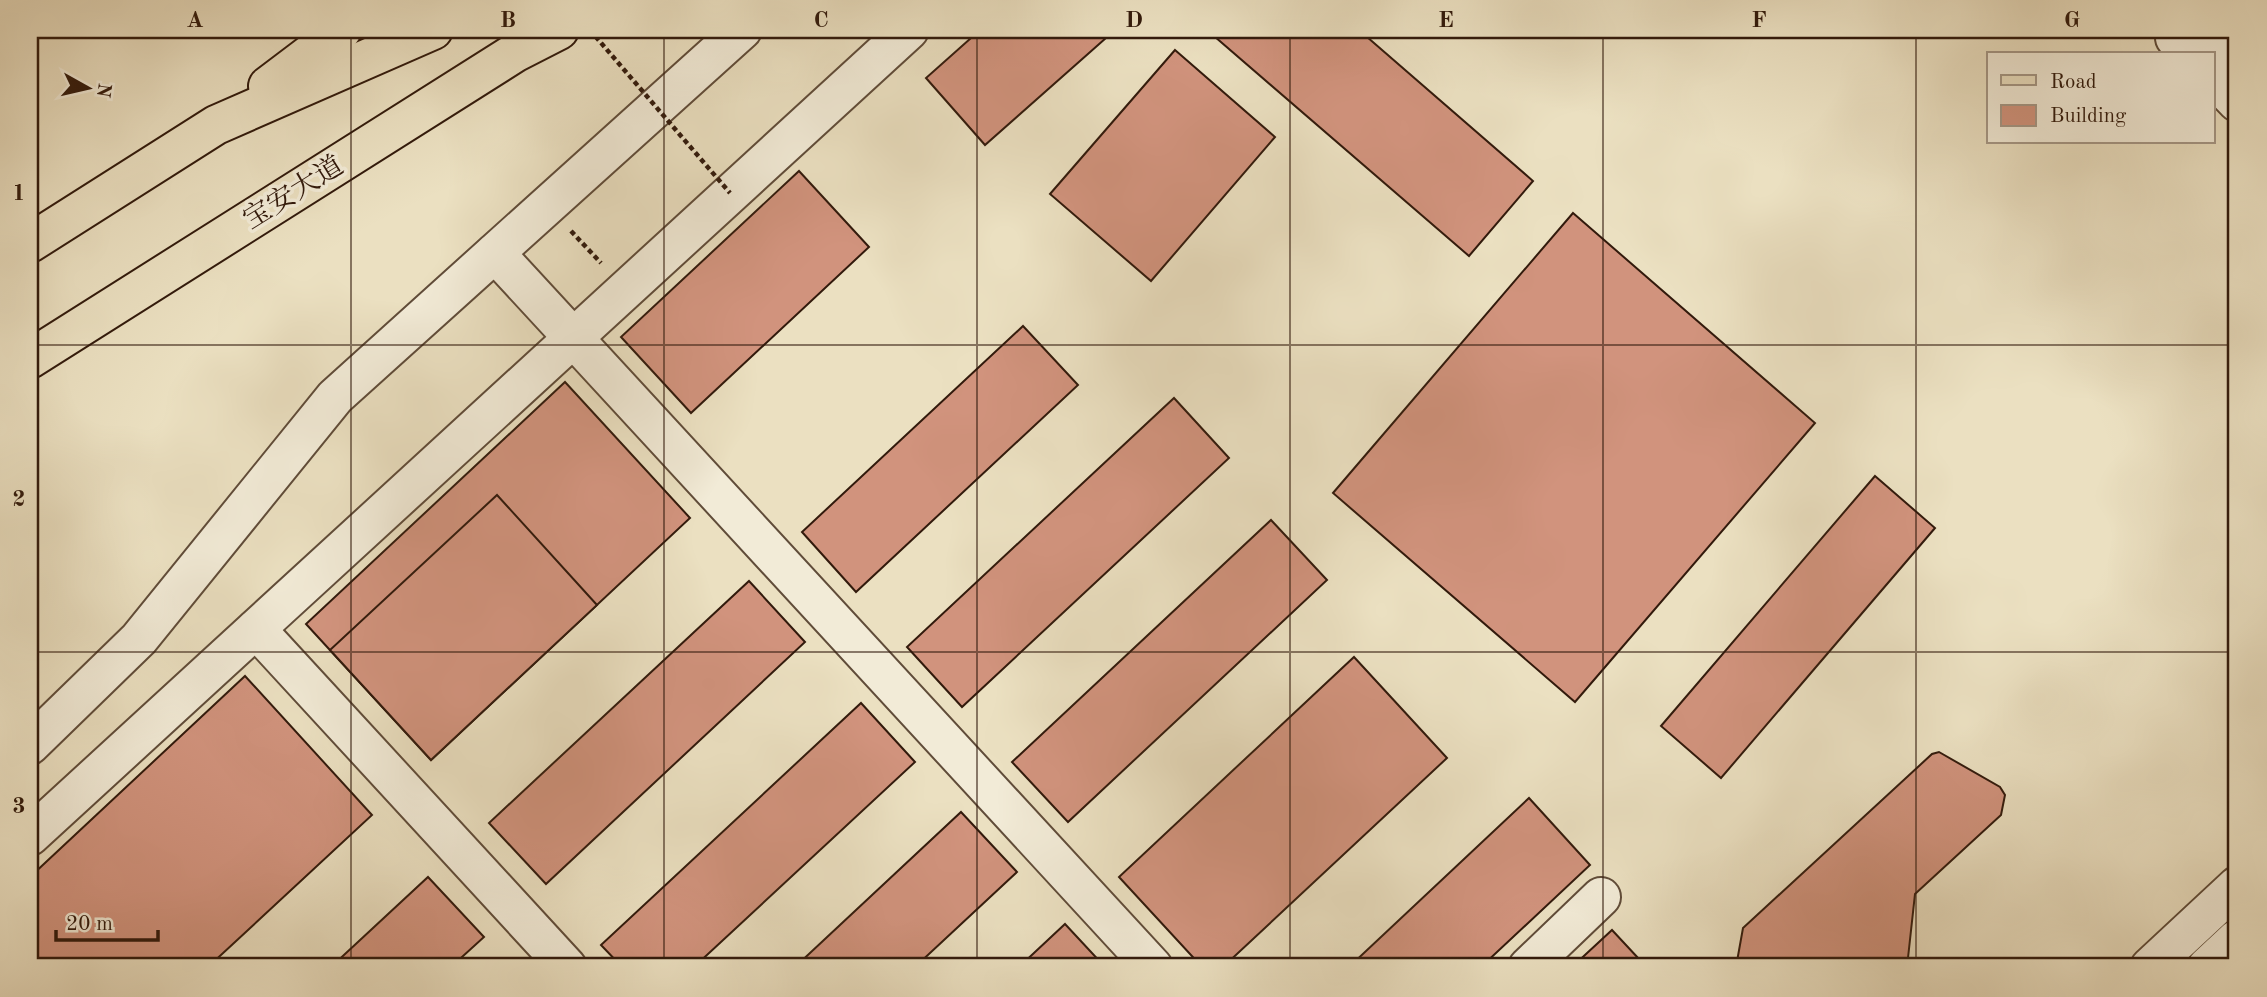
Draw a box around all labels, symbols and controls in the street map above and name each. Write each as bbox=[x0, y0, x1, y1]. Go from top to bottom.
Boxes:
text: A bbox=[186, 9, 204, 32]
text: B bbox=[500, 9, 516, 32]
text: C bbox=[813, 9, 829, 32]
text: D bbox=[1125, 9, 1143, 32]
text: E bbox=[1438, 9, 1454, 32]
text: F bbox=[1751, 9, 1767, 32]
text: G bbox=[2064, 9, 2080, 32]
north arrow bbox=[52, 52, 122, 122]
legend bbox=[1987, 52, 2214, 144]
text: Road bbox=[2050, 72, 2097, 93]
text: N bbox=[92, 82, 113, 99]
text: Building bbox=[2050, 106, 2127, 127]
street label: 宝安大道 bbox=[237, 150, 349, 236]
text: 1 bbox=[12, 182, 26, 205]
text: 2 bbox=[12, 488, 26, 511]
text: 3 bbox=[12, 795, 26, 818]
scale bar bbox=[56, 899, 158, 943]
text: 20 m bbox=[66, 914, 113, 935]

